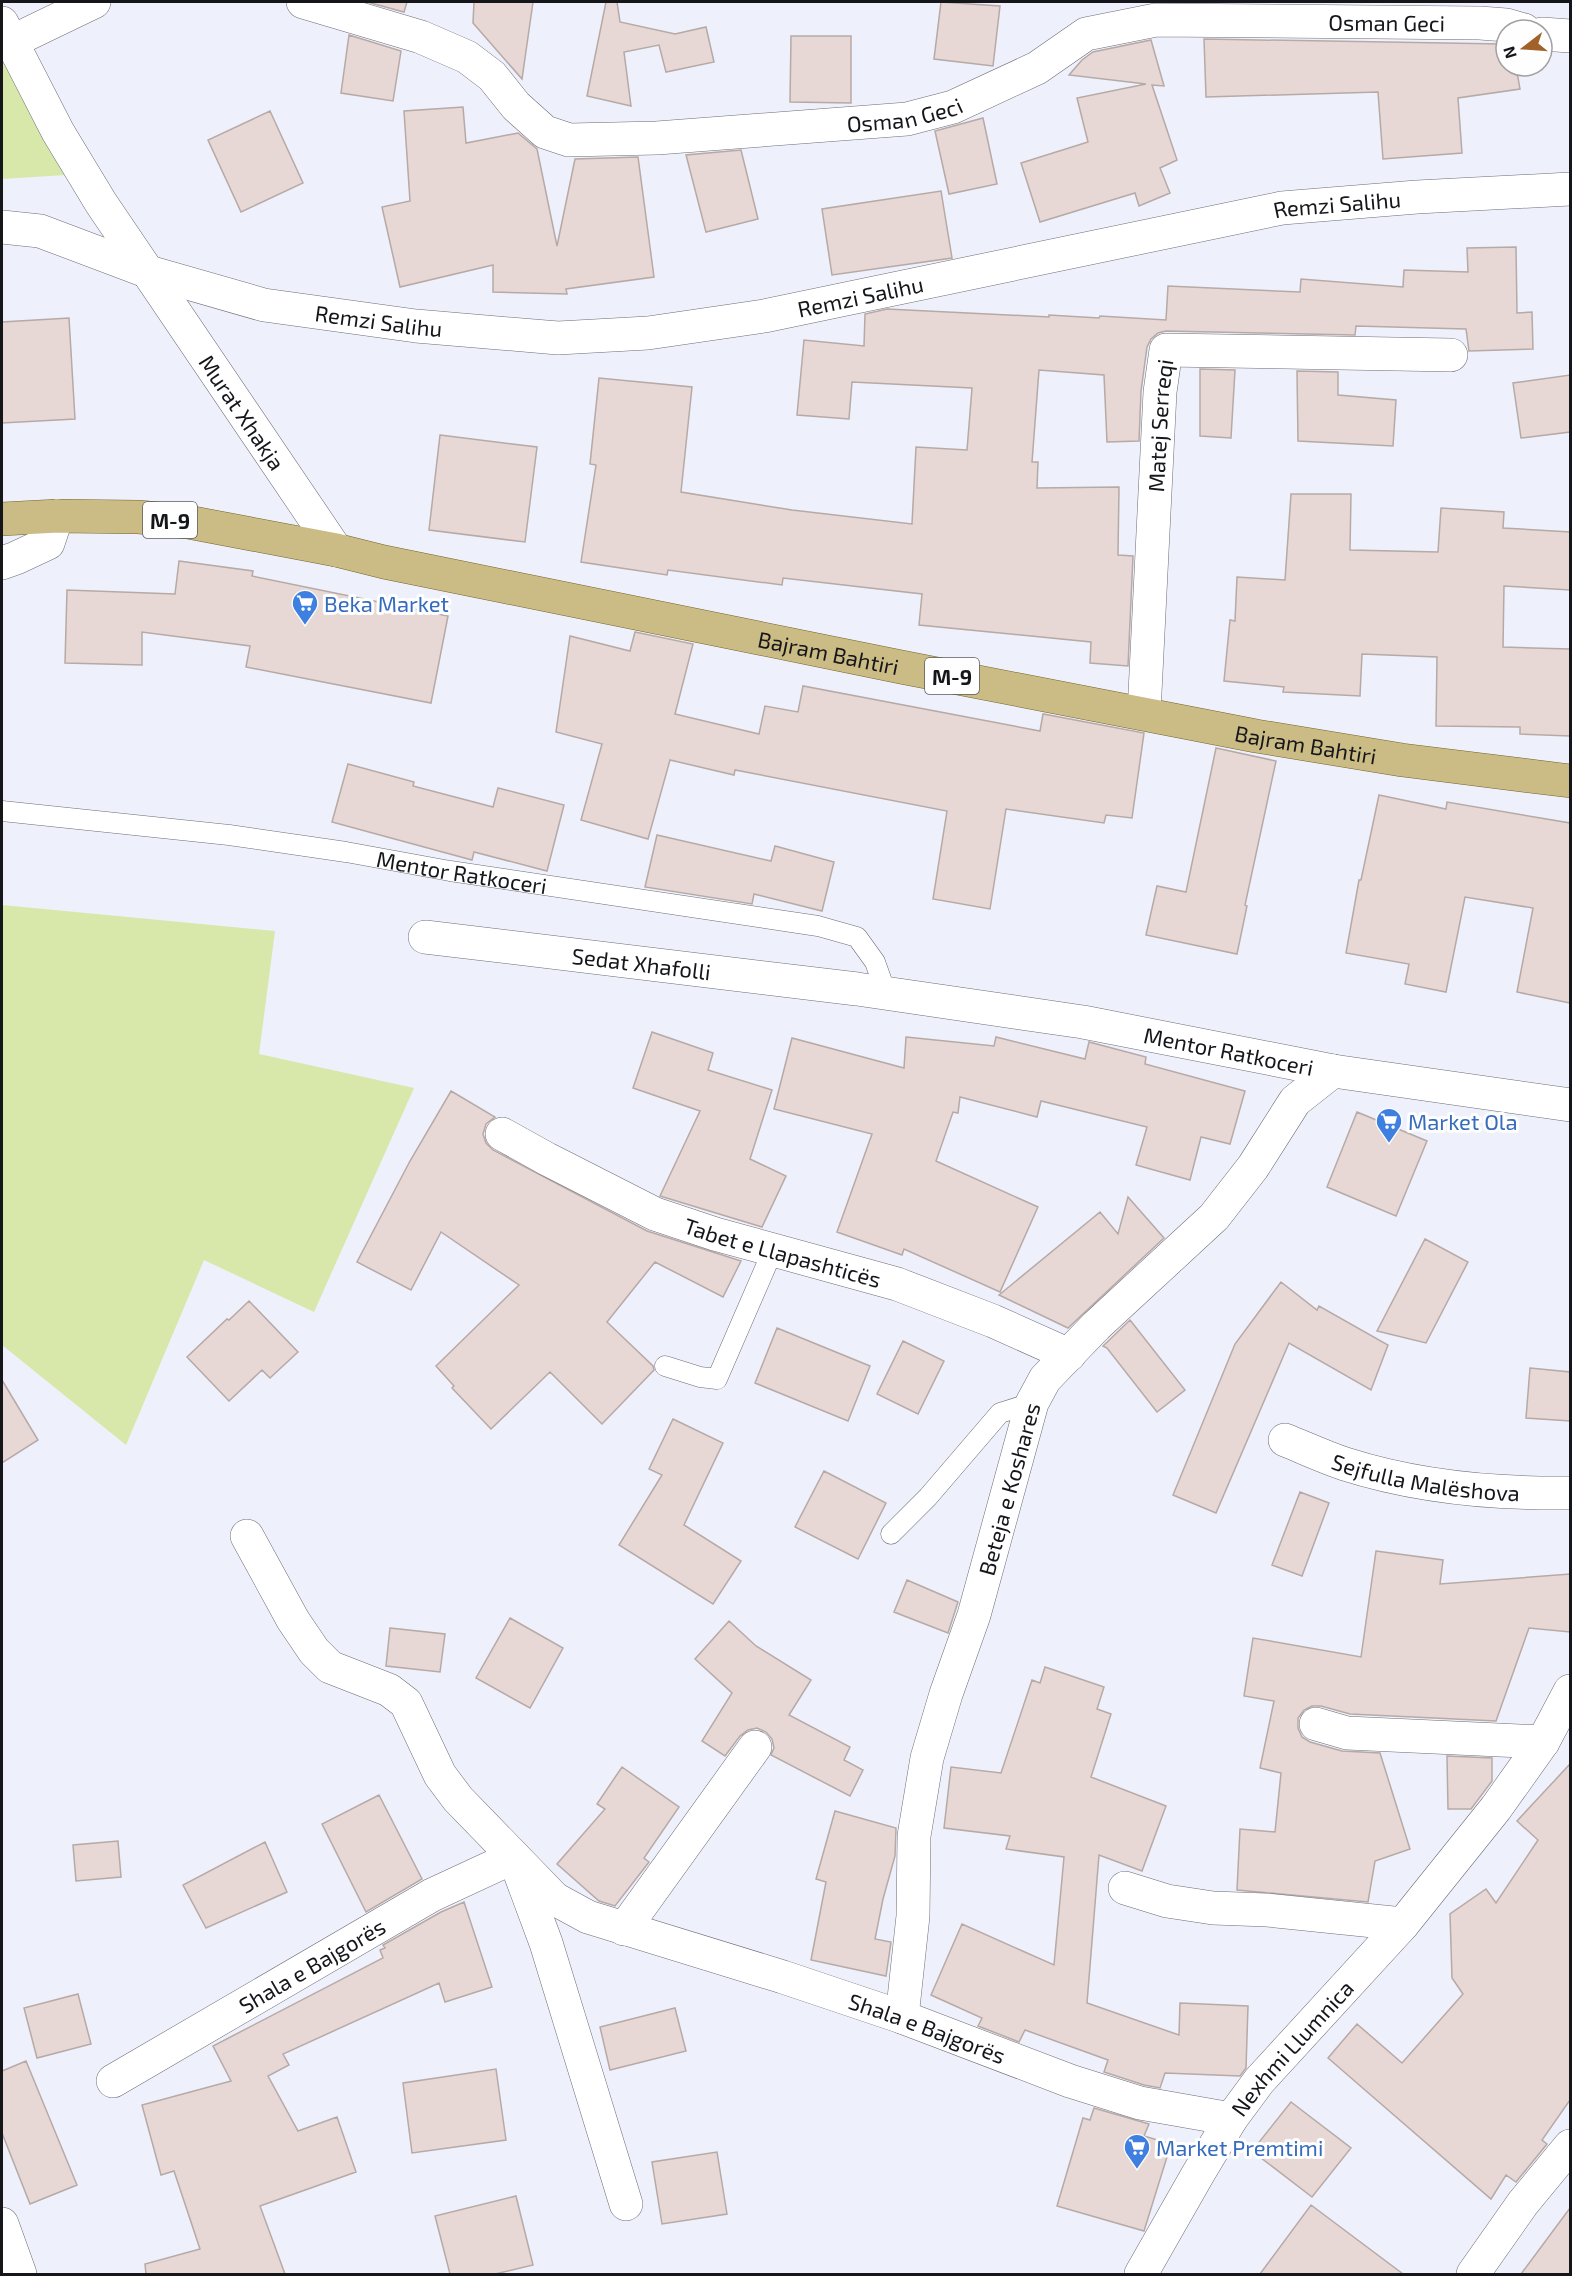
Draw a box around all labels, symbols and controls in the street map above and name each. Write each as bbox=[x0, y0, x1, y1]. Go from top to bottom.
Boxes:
street label: Osman Geci bbox=[1328, 9, 1445, 36]
north arrow bbox=[1494, 18, 1554, 78]
text: N bbox=[1498, 44, 1520, 61]
street label: Osman Geci bbox=[846, 91, 966, 137]
street label: Remzi Salihu bbox=[1271, 185, 1402, 223]
street label: Remzi Salihu bbox=[795, 270, 926, 322]
street label: Remzi Salihu bbox=[313, 299, 443, 341]
street label: Murat Xhakja bbox=[194, 350, 291, 474]
street label: Matej Serreqi bbox=[1142, 357, 1178, 493]
road number: M-9 bbox=[143, 502, 197, 538]
supermarket icon: Beka Market bbox=[290, 588, 320, 626]
place label: Beka Market bbox=[324, 590, 449, 616]
street label: Bajram Bahtiri bbox=[756, 625, 901, 679]
road number: M-9 bbox=[925, 658, 979, 694]
street label: Bajram Bahtiri bbox=[1233, 719, 1378, 769]
street label: Mentor Ratkoceri bbox=[375, 845, 549, 898]
street label: Sedat Xhafolli bbox=[571, 942, 712, 984]
street label: Mentor Ratkoceri bbox=[1142, 1021, 1316, 1080]
supermarket icon: Market Ola bbox=[1374, 1106, 1404, 1144]
place label: Market Ola bbox=[1408, 1108, 1517, 1134]
street label: Tabet e Llapashticës bbox=[681, 1212, 884, 1292]
street label: Beteja e Koshares bbox=[973, 1400, 1044, 1578]
street label: Sejfulla Malëshova bbox=[1328, 1447, 1520, 1505]
street label: Shala e Bajgorës bbox=[234, 1912, 390, 2018]
street label: Nexhmi Llumnica bbox=[1225, 1974, 1358, 2121]
street label: Shala e Bajgorës bbox=[846, 1987, 1009, 2068]
supermarket icon: Market Premtimi bbox=[1122, 2132, 1152, 2170]
place label: Market Premtimi bbox=[1156, 2134, 1323, 2160]

